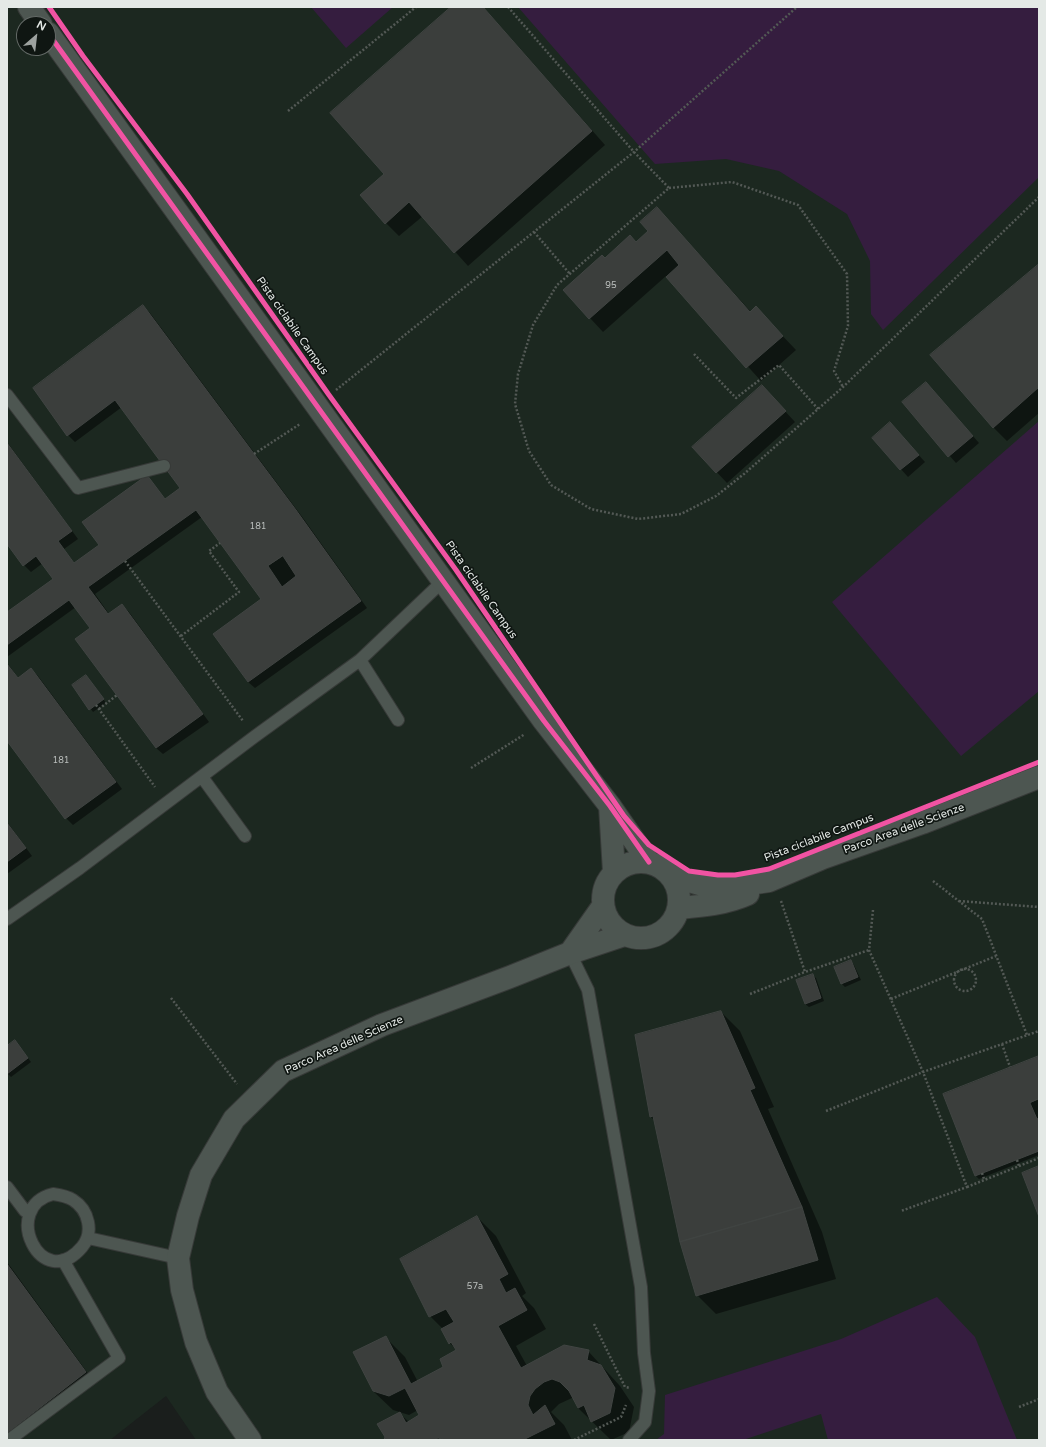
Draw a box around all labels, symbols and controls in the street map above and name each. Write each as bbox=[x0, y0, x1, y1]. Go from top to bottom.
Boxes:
north arrow bbox=[16, 16, 56, 56]
text: N bbox=[34, 18, 48, 34]
street label: Pista ciclabile Campus bbox=[253, 275, 331, 377]
house number: 95 bbox=[605, 281, 617, 291]
house number: 181 bbox=[250, 522, 266, 532]
street label: Pista ciclabile Campus bbox=[442, 539, 520, 641]
house number: 181 bbox=[53, 756, 69, 766]
street label: Parco Area delle Scienze bbox=[842, 801, 966, 857]
street label: Pista ciclabile Campus bbox=[762, 811, 876, 865]
street label: Parco Area delle Scienze bbox=[283, 1013, 405, 1077]
house number: 57a bbox=[467, 1282, 483, 1292]

